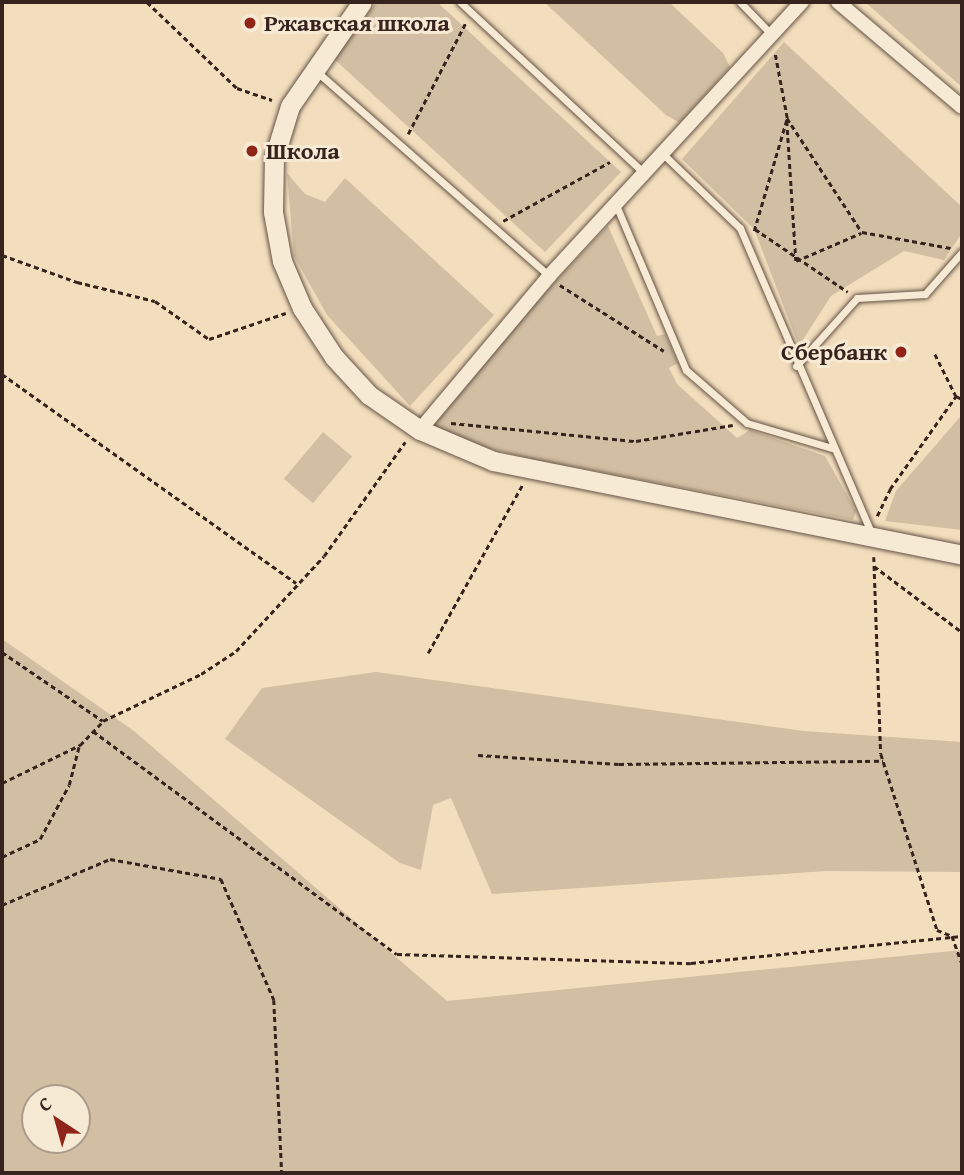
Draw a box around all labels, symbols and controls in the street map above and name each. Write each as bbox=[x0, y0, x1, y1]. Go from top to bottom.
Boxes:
place label: Ржавская школа bbox=[264, 9, 450, 37]
marker: Ржавская школа bbox=[242, 15, 258, 31]
place label: Школа bbox=[266, 137, 340, 165]
marker: Школа bbox=[244, 143, 260, 159]
place label: Сбербанк bbox=[781, 338, 887, 366]
marker: Сбербанк bbox=[893, 344, 909, 360]
north arrow bbox=[21, 1084, 91, 1154]
text: С bbox=[32, 1089, 57, 1118]

